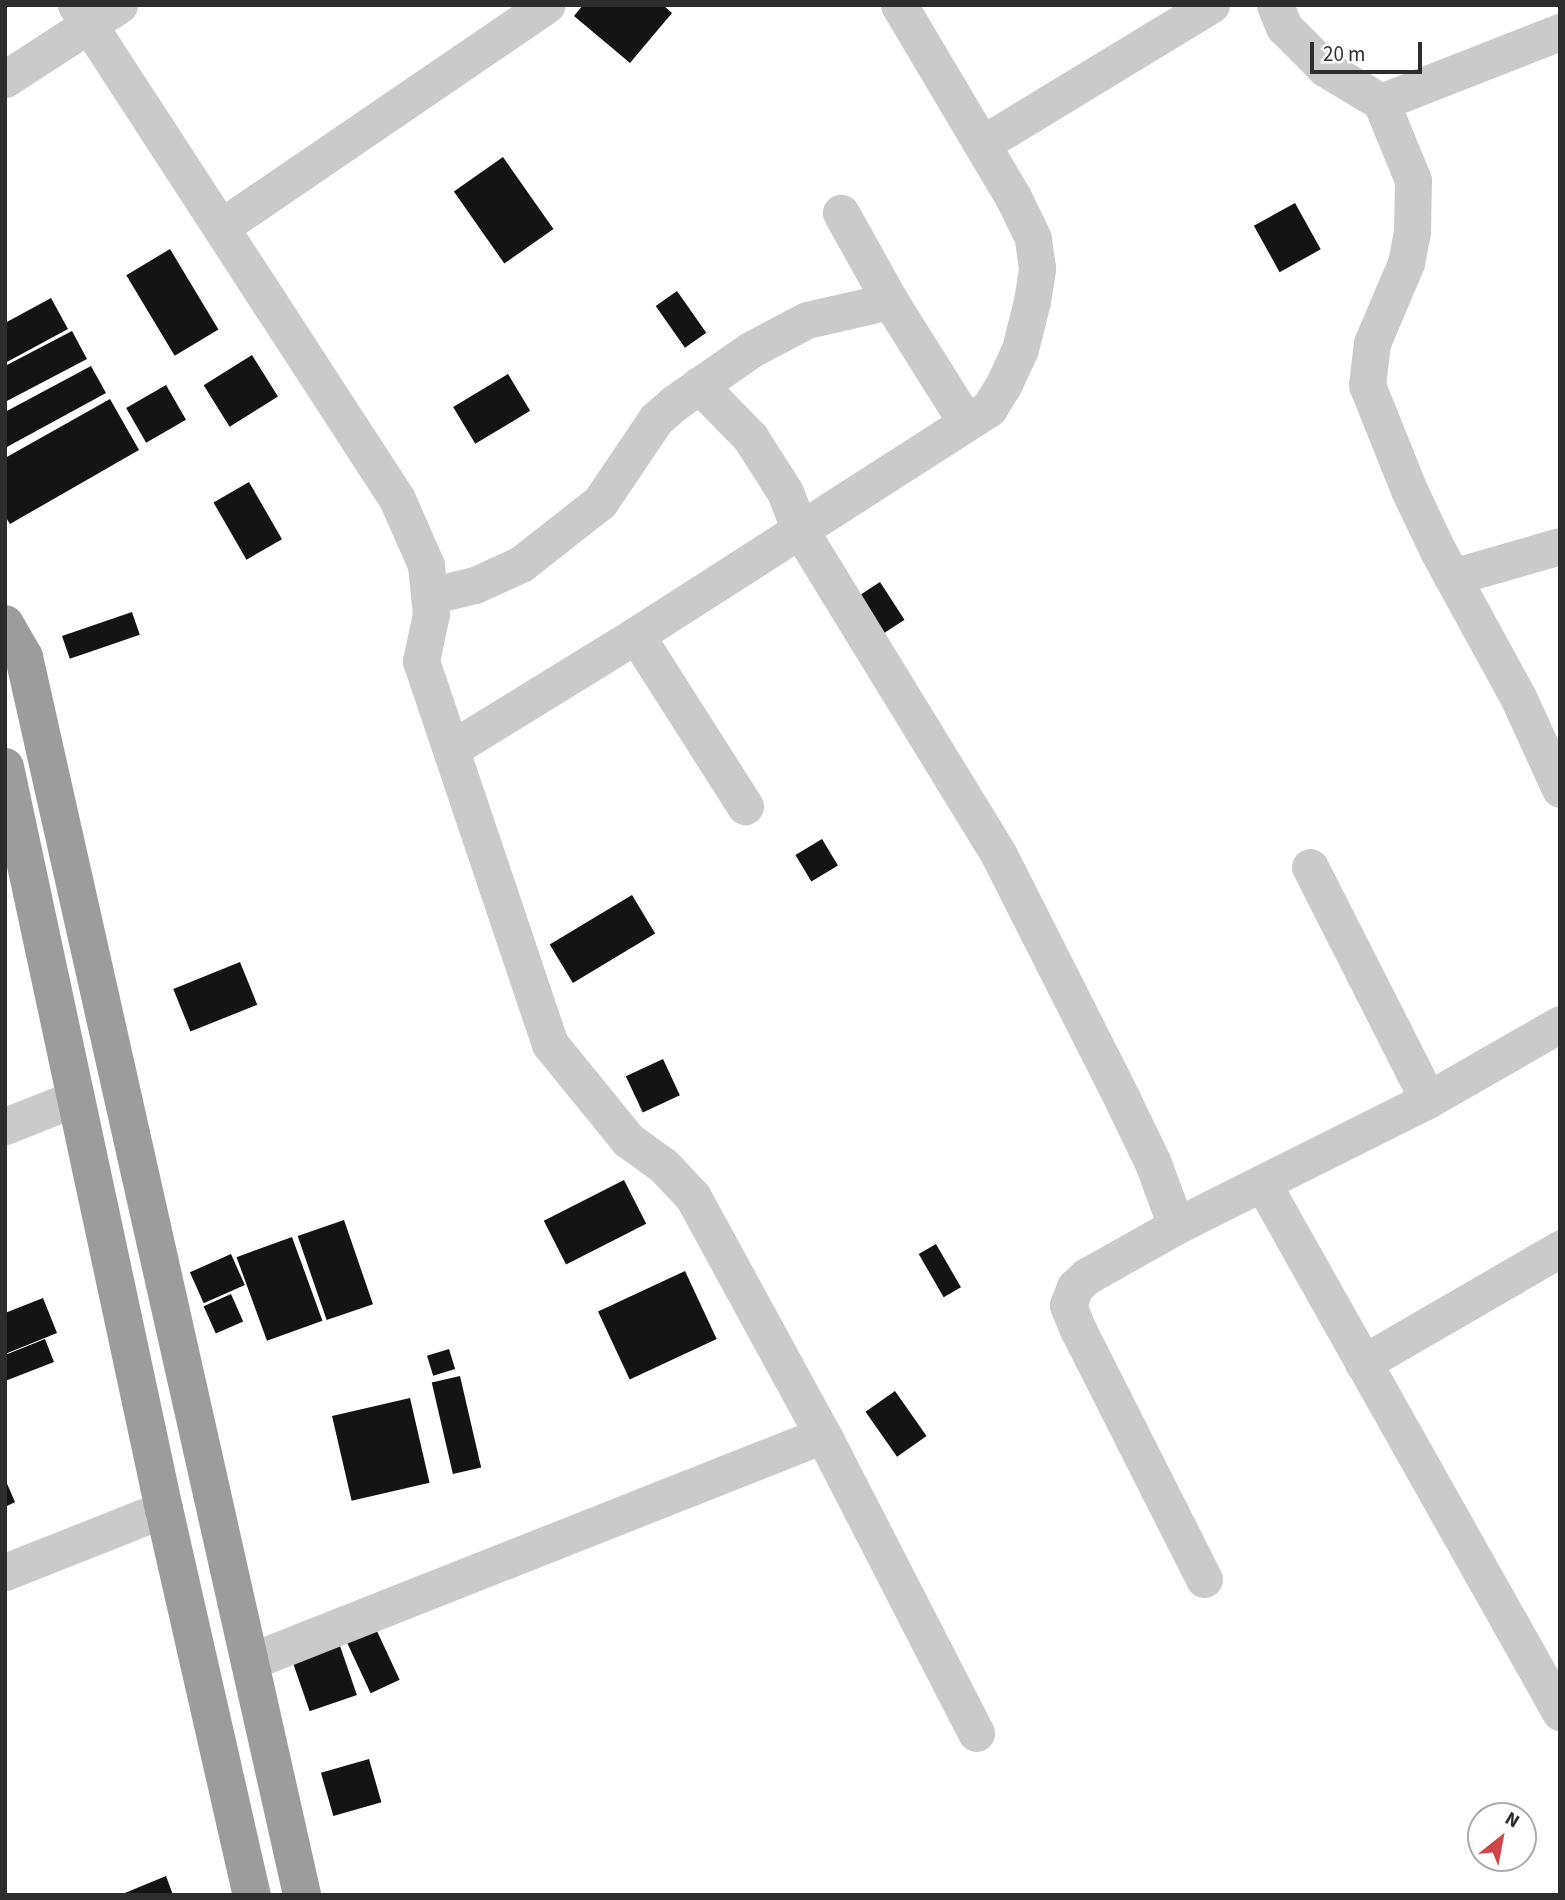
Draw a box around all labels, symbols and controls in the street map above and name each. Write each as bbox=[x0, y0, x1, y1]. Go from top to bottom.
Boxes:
scale bar bbox=[1313, 28, 1425, 72]
text: 20 m bbox=[1323, 39, 1365, 69]
north arrow bbox=[1467, 1802, 1537, 1872]
text: N bbox=[1500, 1805, 1524, 1835]

